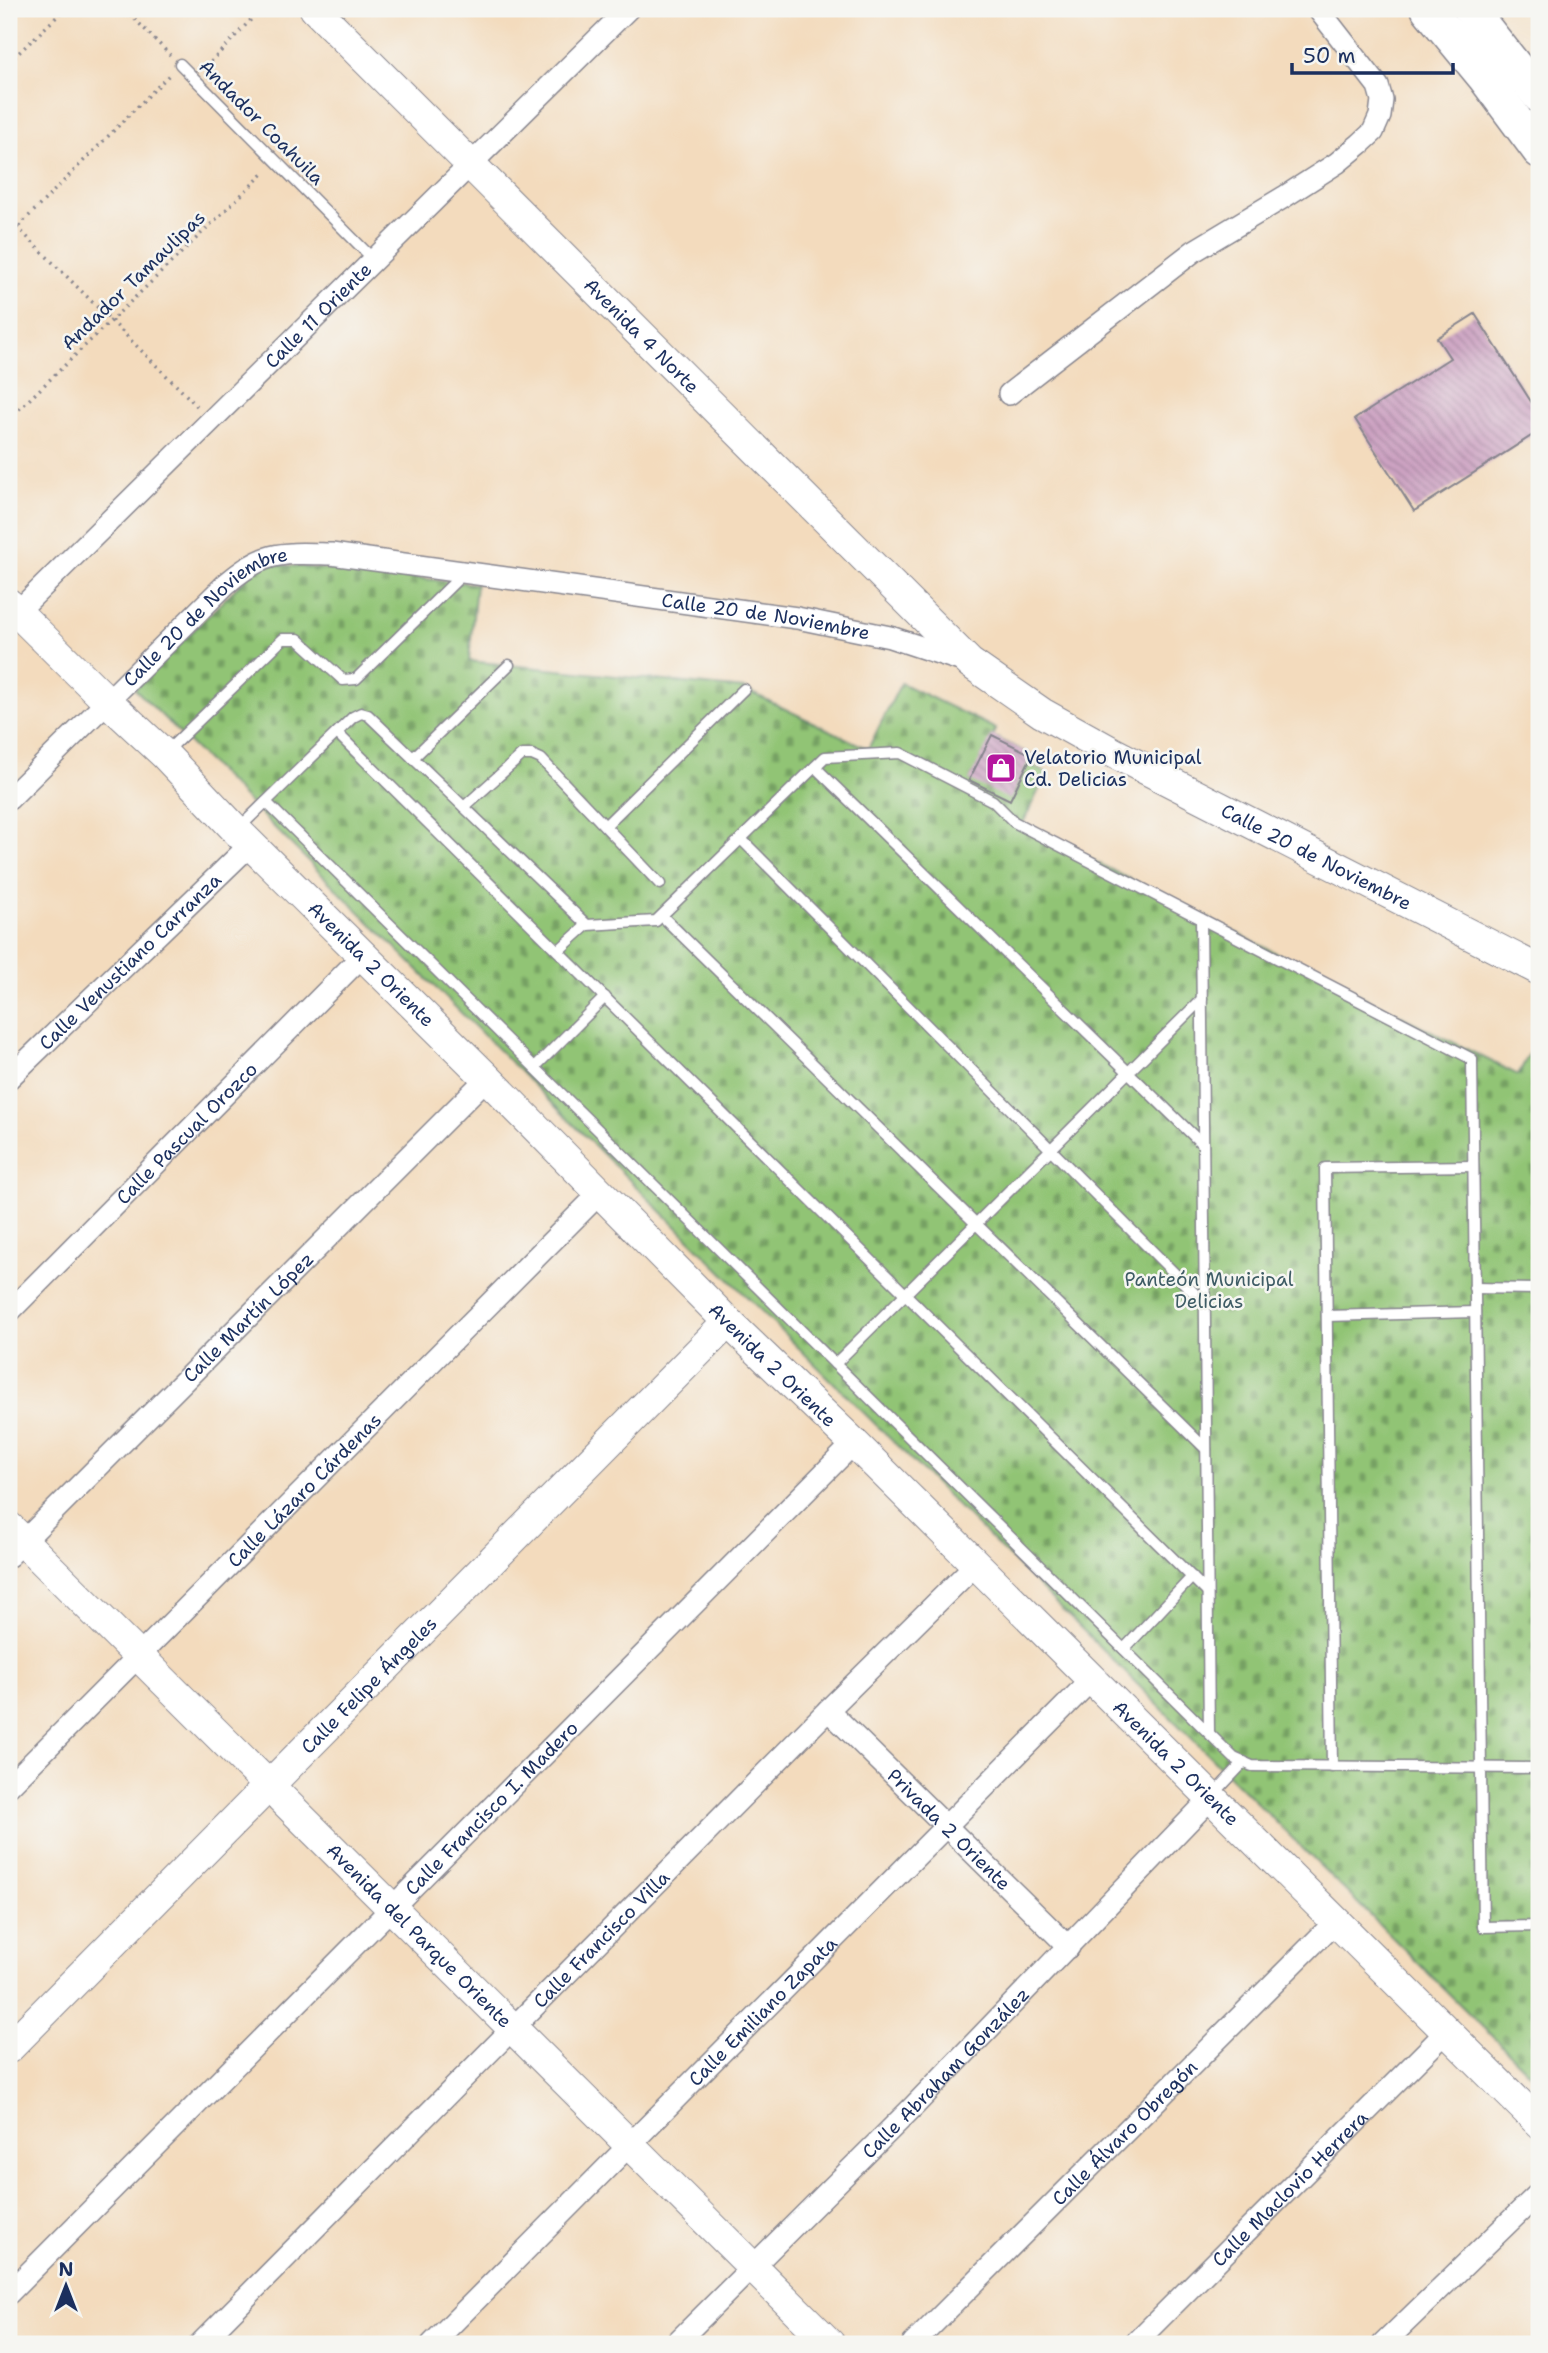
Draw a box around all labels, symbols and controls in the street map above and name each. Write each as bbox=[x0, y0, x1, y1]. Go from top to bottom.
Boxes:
scale bar bbox=[1292, 32, 1454, 76]
text: 50 m bbox=[1303, 42, 1356, 70]
street label: Andador Coahuila bbox=[194, 54, 330, 190]
street label: Andador Tamaulipas bbox=[56, 205, 211, 356]
street label: Calle 11 Oriente bbox=[259, 257, 377, 374]
street label: Avenida 4 Norte bbox=[579, 273, 705, 399]
street label: Calle 20 de Noviembre bbox=[118, 542, 289, 692]
street label: Calle 20 de Noviembre bbox=[660, 588, 872, 646]
place label: Velatorio Municipal Cd. Delicias bbox=[1024, 745, 1202, 792]
shop icon: Velatorio Municipal Cd. Delicias bbox=[984, 751, 1018, 785]
street label: Calle 20 de Noviembre bbox=[1217, 798, 1416, 916]
street label: Calle Venustiano Carranza bbox=[34, 868, 227, 1055]
street label: Avenida 2 Oriente bbox=[303, 896, 440, 1032]
street label: Calle Pascual Orozco bbox=[111, 1057, 263, 1210]
street label: Calle Martín López bbox=[178, 1247, 319, 1388]
park label: Panteón Municipal Delicias bbox=[1124, 1267, 1294, 1314]
street label: Avenida 2 Oriente bbox=[703, 1298, 842, 1432]
street label: Calle Lázaro Cárdenas bbox=[222, 1408, 387, 1573]
street label: Calle Felipe Ángeles bbox=[295, 1611, 442, 1759]
street label: Avenida 2 Oriente bbox=[1107, 1695, 1244, 1831]
street label: Calle Francisco I. Madero bbox=[400, 1716, 584, 1901]
street label: Privada 2 Oriente bbox=[882, 1763, 1016, 1896]
street label: Avenida del Parque Oriente bbox=[321, 1838, 517, 2033]
street label: Calle Francisco Villa bbox=[528, 1865, 675, 2014]
street label: Calle Emiliano Zapata bbox=[683, 1931, 843, 2092]
street label: Calle Abraham González bbox=[857, 1982, 1035, 2164]
street label: Calle Álvaro Obregón bbox=[1047, 2055, 1203, 2211]
street label: Calle Maclovio Herrera bbox=[1206, 2105, 1374, 2272]
north arrow bbox=[32, 2252, 102, 2322]
text: N bbox=[58, 2257, 74, 2282]

